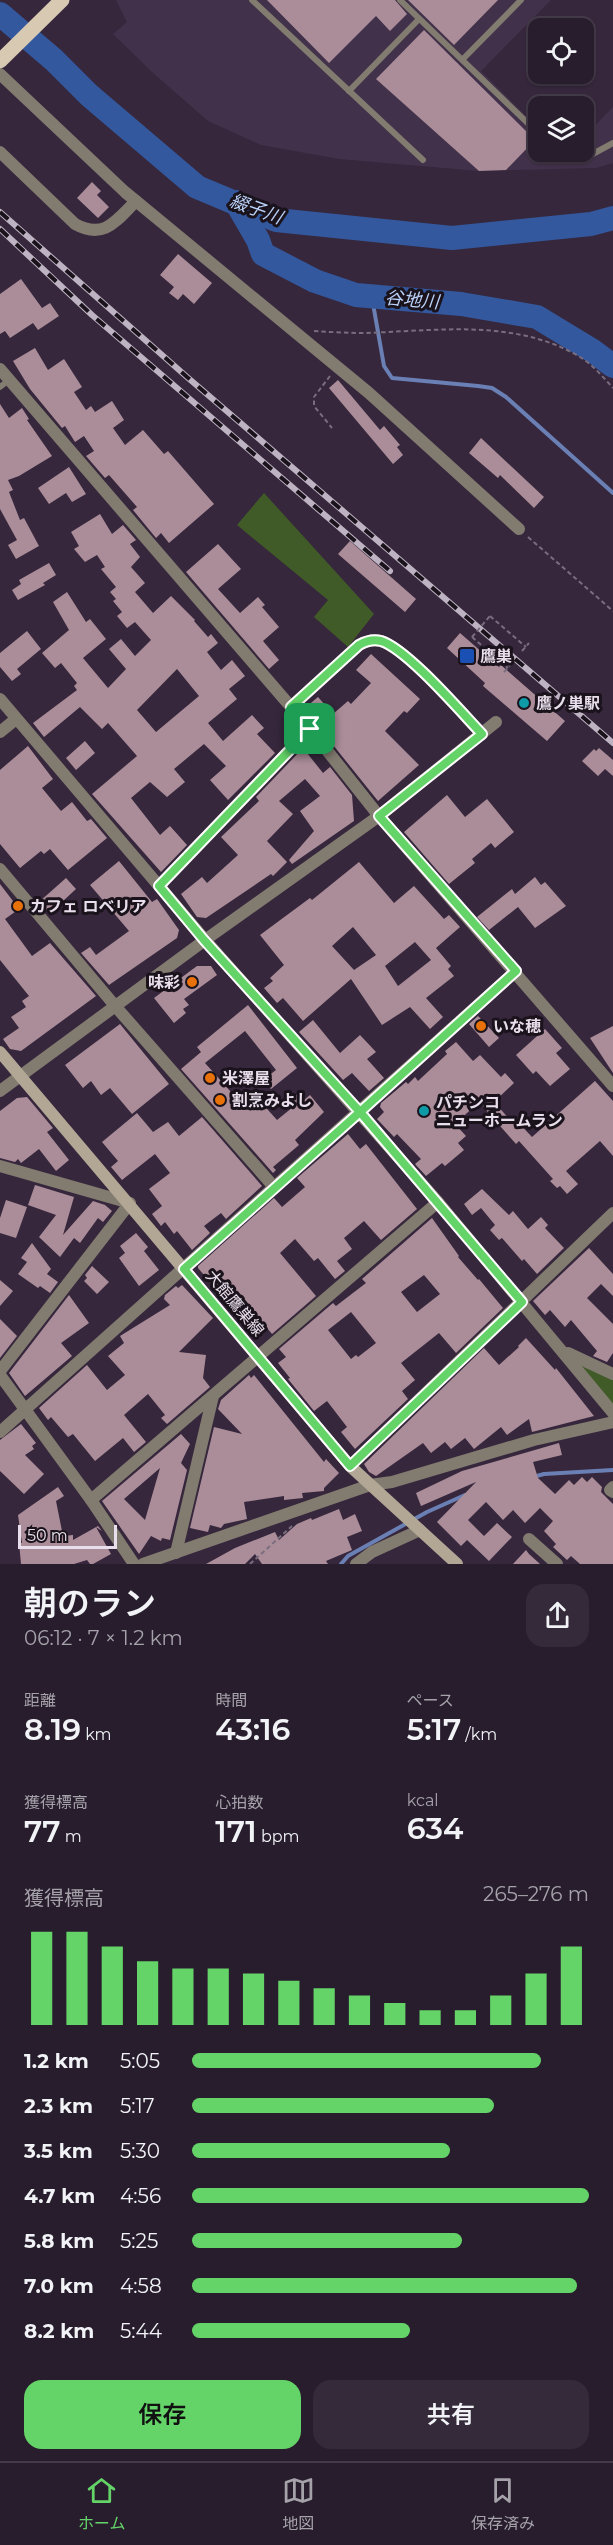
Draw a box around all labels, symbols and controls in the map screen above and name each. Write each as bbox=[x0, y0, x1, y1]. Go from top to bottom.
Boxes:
map controls bbox=[528, 18, 594, 162]
button: locate bbox=[528, 18, 594, 84]
button: layers bbox=[528, 96, 594, 162]
water label: 綴子川 bbox=[227, 189, 287, 229]
water label: 谷地川 bbox=[384, 287, 442, 313]
marker: 鷹巣 bbox=[458, 647, 476, 665]
place label: 鷹巣 bbox=[480, 647, 512, 666]
place label: 鷹ノ巣駅 bbox=[536, 694, 600, 713]
marker: 鷹ノ巣駅 bbox=[517, 696, 531, 710]
pin bbox=[284, 703, 335, 754]
icon: arrive bbox=[293, 712, 326, 745]
place label: カフェ ロベリア bbox=[30, 897, 147, 916]
marker: カフェ ロベリア bbox=[11, 899, 25, 913]
place label: 味彩 bbox=[148, 973, 180, 992]
marker: 味彩 bbox=[185, 975, 199, 989]
place label: いな穂 bbox=[493, 1017, 541, 1036]
marker: いな穂 bbox=[474, 1019, 488, 1033]
place label: 米澤屋 bbox=[222, 1069, 270, 1088]
marker: 米澤屋 bbox=[203, 1071, 217, 1085]
place label: 割烹みよし bbox=[232, 1091, 312, 1110]
marker: 割烹みよし bbox=[213, 1093, 227, 1107]
place label: パチンコ ニューホームラン bbox=[436, 1093, 563, 1130]
marker: パチンコ ニューホームラン bbox=[417, 1104, 431, 1118]
street label: 大館鷹巣線 bbox=[202, 1266, 268, 1340]
scale bar bbox=[18, 1522, 117, 1550]
text: 50 m bbox=[27, 1526, 68, 1545]
text: 朝のラン bbox=[24, 1583, 156, 1623]
button: share bbox=[526, 1584, 589, 1647]
text: 06:12 · 7 × 1.2 km bbox=[24, 1626, 183, 1650]
text: 距離 bbox=[24, 1691, 56, 1710]
text: 時間 bbox=[215, 1691, 247, 1710]
text: ペース bbox=[407, 1691, 454, 1710]
text: 8.19 bbox=[24, 1711, 81, 1748]
text: 43:16 bbox=[215, 1711, 290, 1748]
text: 5:17 bbox=[407, 1711, 461, 1748]
text: km bbox=[81, 1725, 112, 1744]
text: /km bbox=[461, 1725, 497, 1744]
text: kcal bbox=[407, 1791, 439, 1810]
text: 獲得標高 bbox=[24, 1793, 88, 1812]
text: 心拍数 bbox=[215, 1793, 263, 1812]
text: 634 bbox=[407, 1810, 463, 1847]
text: 77 bbox=[24, 1813, 60, 1850]
text: 171 bbox=[215, 1813, 257, 1850]
text: m bbox=[60, 1827, 82, 1846]
text: bpm bbox=[257, 1827, 300, 1846]
text: 265–276 m bbox=[483, 1882, 589, 1906]
text: 獲得標高 bbox=[24, 1886, 104, 1910]
text: 1.2 km bbox=[24, 2049, 89, 2073]
text: 5:05 bbox=[120, 2049, 160, 2073]
text: 2.3 km bbox=[24, 2094, 93, 2118]
text: 5:17 bbox=[120, 2094, 155, 2118]
text: 3.5 km bbox=[24, 2139, 93, 2163]
text: 5:30 bbox=[120, 2139, 160, 2163]
text: 4.7 km bbox=[24, 2184, 95, 2208]
text: 4:56 bbox=[120, 2184, 161, 2208]
text: 5.8 km bbox=[24, 2229, 94, 2253]
text: 5:25 bbox=[120, 2229, 158, 2253]
text: 7.0 km bbox=[24, 2274, 94, 2298]
text: 4:58 bbox=[120, 2274, 162, 2298]
text: 8.2 km bbox=[24, 2319, 94, 2343]
text: 5:44 bbox=[120, 2319, 162, 2343]
button: 保存 bbox=[24, 2380, 301, 2449]
button: 共有 bbox=[313, 2380, 589, 2449]
tab: ホーム bbox=[78, 2474, 126, 2534]
tab: 地図 bbox=[282, 2474, 315, 2534]
tab: 保存済み bbox=[471, 2474, 535, 2534]

